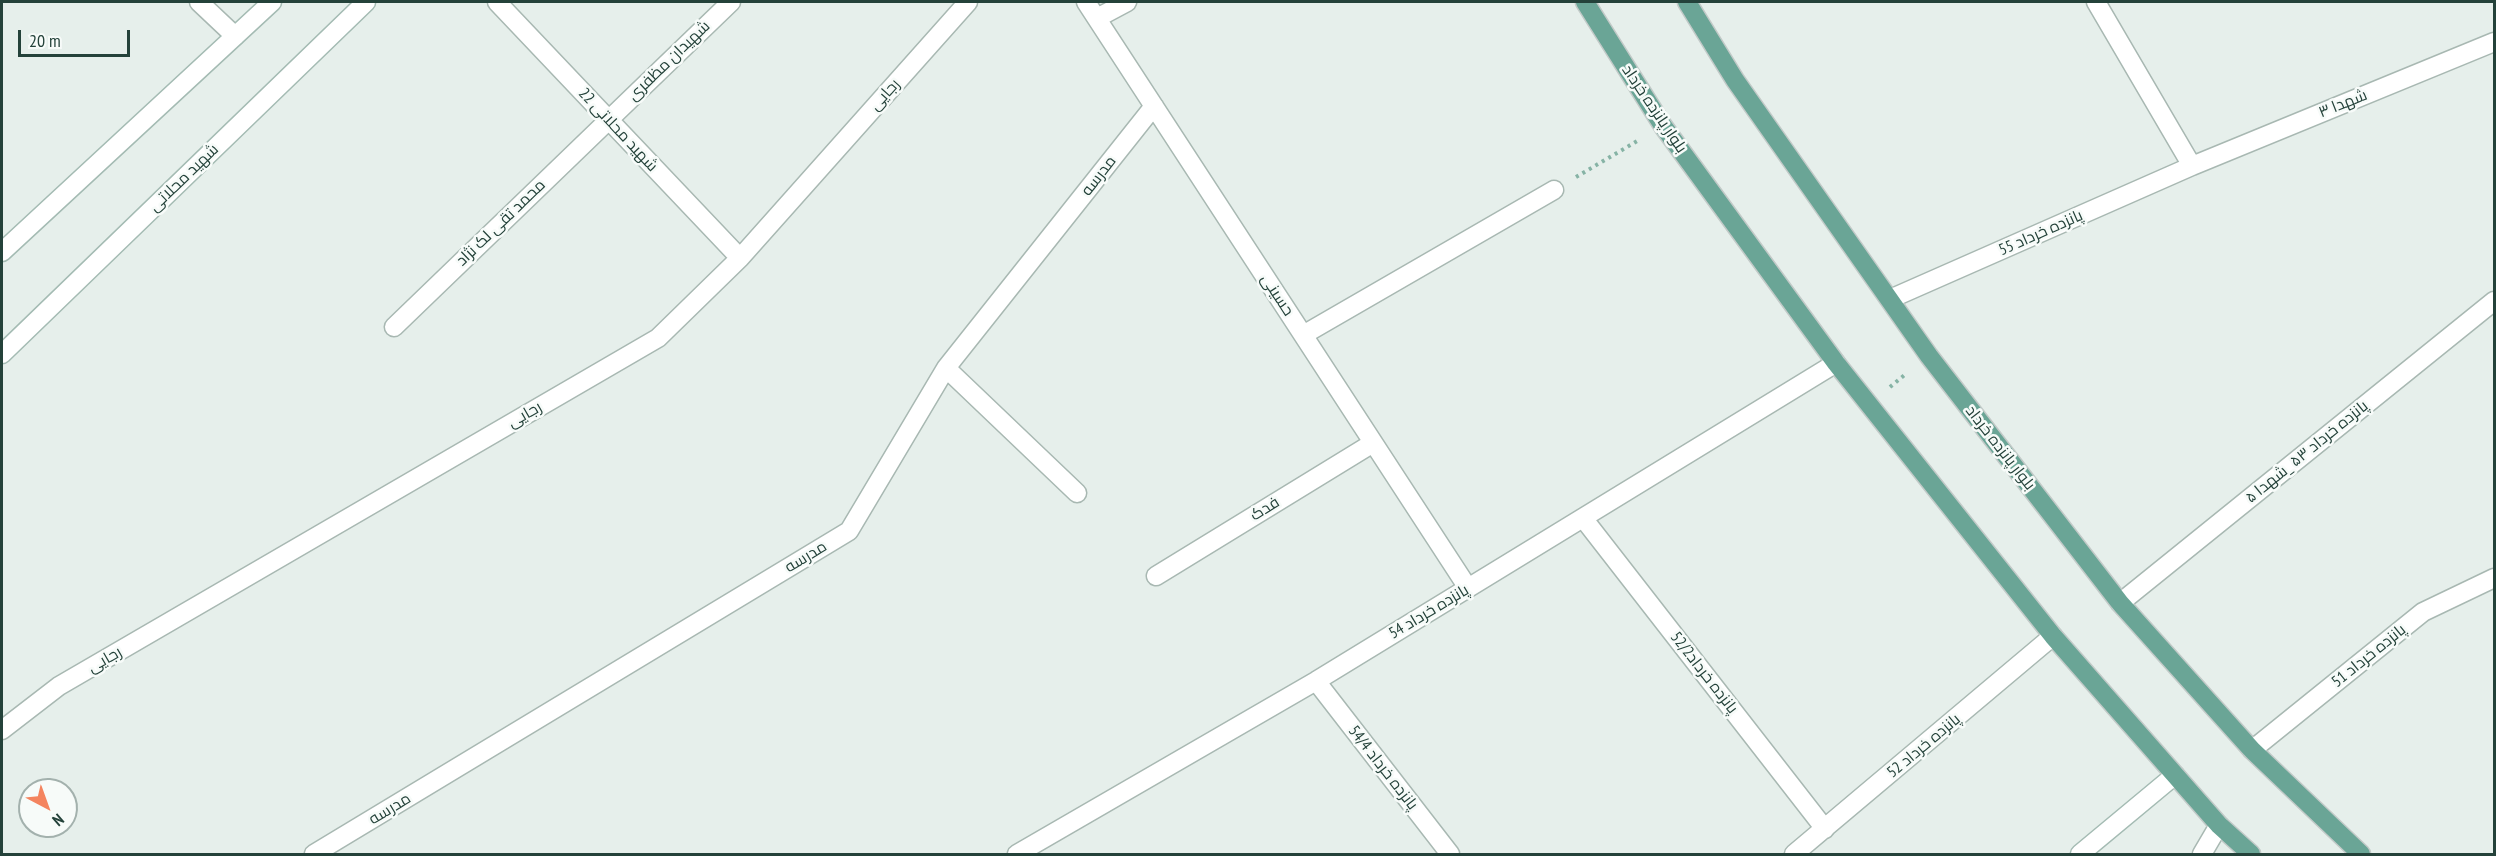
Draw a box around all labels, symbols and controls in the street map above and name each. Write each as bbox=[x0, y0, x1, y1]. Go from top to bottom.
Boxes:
street label: شهیدان مظفری bbox=[624, 17, 714, 105]
scale bar bbox=[21, 18, 134, 56]
text: 20 m bbox=[29, 29, 61, 52]
street label: بلوار پانزده خرداد bbox=[1617, 61, 1691, 157]
street label: رجایی bbox=[866, 75, 904, 115]
street label: شهید محلاتی 22 bbox=[574, 84, 662, 176]
street label: شهدا ۳ bbox=[2316, 86, 2370, 122]
street label: شهید محلاتی bbox=[145, 140, 223, 216]
street label: مدرسه bbox=[1077, 152, 1121, 200]
street label: محمد تقی لک نژاد bbox=[452, 176, 550, 270]
street label: پانزده خرداد 55 bbox=[1996, 206, 2086, 260]
street label: حسینی bbox=[1256, 270, 1298, 320]
street label: پانزده خرداد ۵۳ _شهدا ۵ bbox=[2242, 397, 2372, 507]
street label: رجایی bbox=[505, 398, 545, 432]
street label: بلوار پانزده خرداد bbox=[1961, 402, 2039, 494]
street label: فدک bbox=[1247, 493, 1283, 525]
street label: مدرسه bbox=[782, 537, 830, 577]
street label: پانزده خرداد 54 bbox=[1386, 581, 1472, 643]
street label: پانزده خرداد 51 bbox=[2328, 620, 2410, 692]
street label: پانزده خرداد52/2 bbox=[1666, 628, 1742, 718]
street label: رجایی bbox=[85, 643, 125, 677]
street label: پانزده خرداد 52 bbox=[1883, 710, 1965, 782]
street label: پانزده خرداد 54/4 bbox=[1344, 722, 1422, 814]
north arrow bbox=[18, 778, 78, 838]
street label: مدرسه bbox=[366, 789, 414, 829]
text: N bbox=[49, 810, 68, 830]

